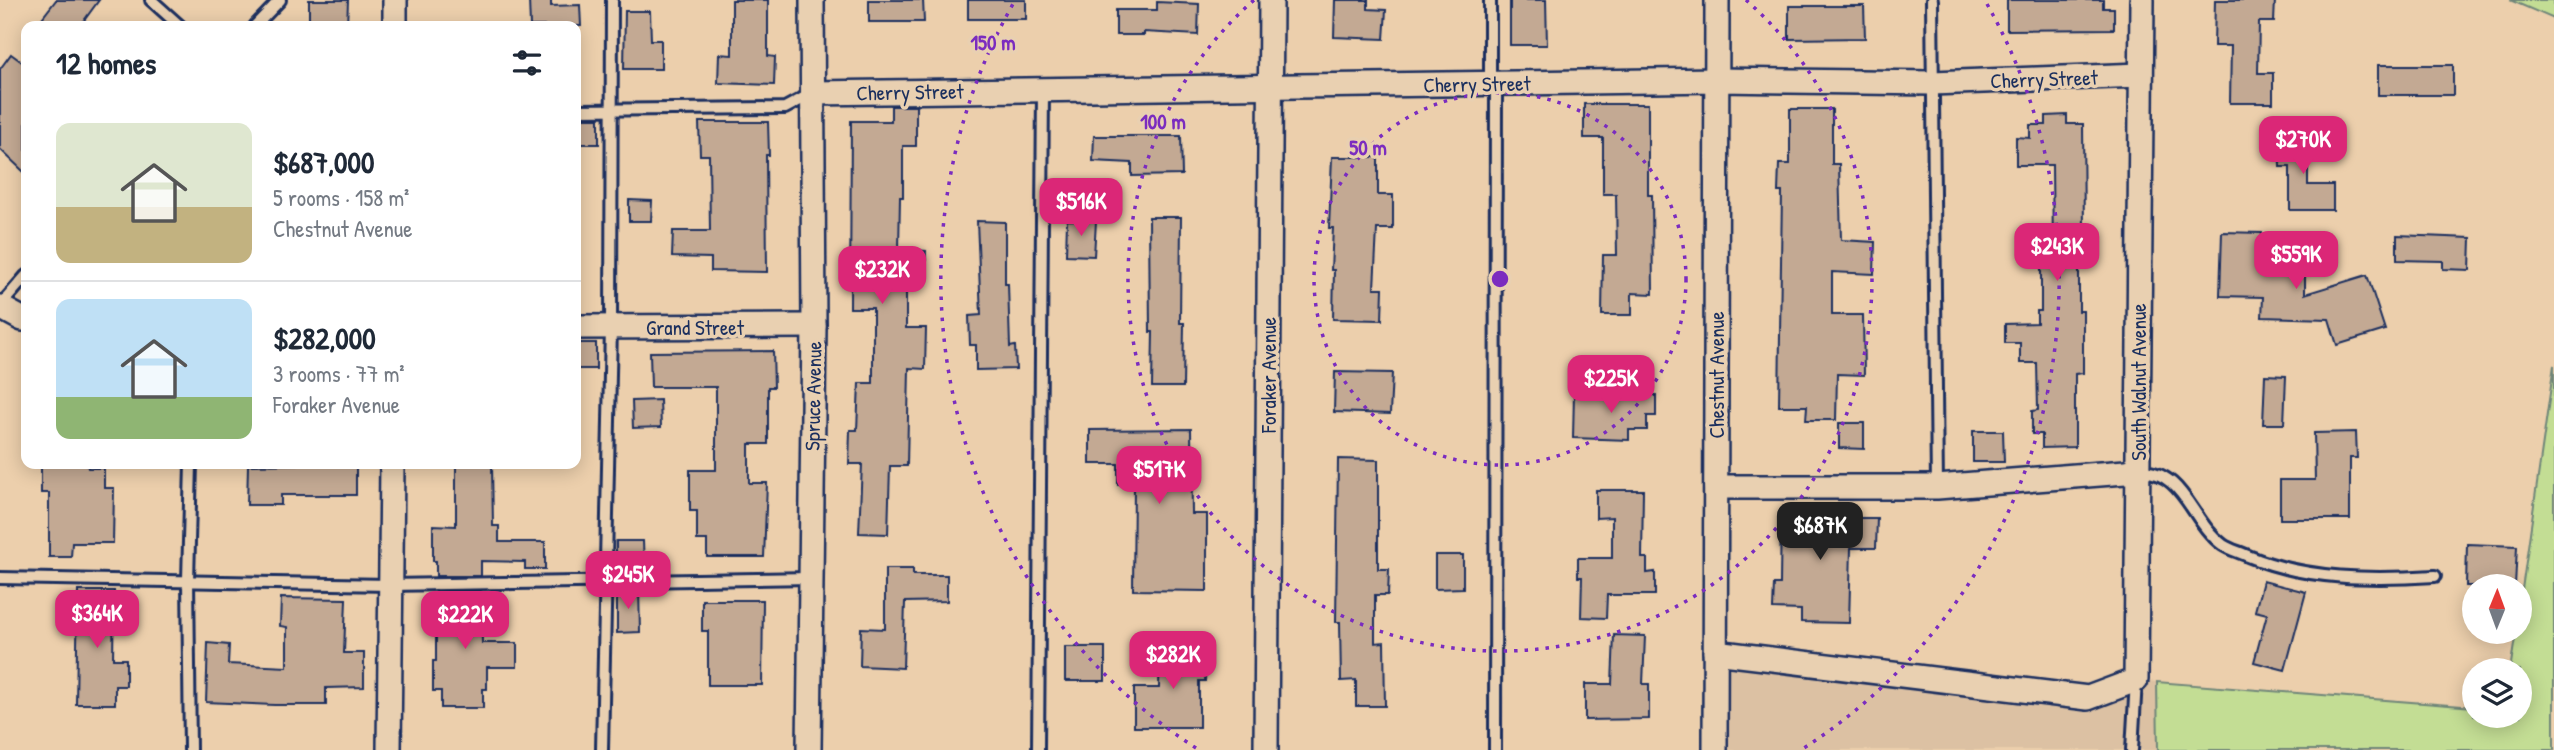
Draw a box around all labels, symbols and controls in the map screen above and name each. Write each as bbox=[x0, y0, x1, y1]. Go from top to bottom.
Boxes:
text: 150 m bbox=[970, 28, 1016, 57]
text: 12 homes bbox=[56, 43, 156, 83]
icon: filters bbox=[508, 44, 546, 82]
street label: Cherry Street bbox=[1990, 63, 2099, 95]
street label: Cherry Street bbox=[1423, 69, 1532, 99]
street label: Cherry Street bbox=[856, 77, 965, 107]
text: 100 m bbox=[1140, 107, 1186, 136]
pin: $270K bbox=[2254, 116, 2352, 176]
text: $270K bbox=[2275, 123, 2331, 154]
text: 50 m bbox=[1349, 133, 1387, 162]
text: $687,000 bbox=[273, 142, 374, 182]
icon: home bbox=[112, 151, 196, 235]
pin: $516K bbox=[1032, 178, 1130, 238]
text: 5 rooms · 158 m² bbox=[273, 182, 409, 213]
text: $516K bbox=[1056, 185, 1106, 216]
text: Chestnut Avenue bbox=[273, 213, 412, 244]
pin: $243K bbox=[2008, 224, 2106, 283]
text: $243K bbox=[2030, 230, 2084, 261]
pin: $559K bbox=[2247, 232, 2345, 291]
text: $559K bbox=[2270, 238, 2322, 269]
pin: $232K bbox=[833, 246, 931, 306]
text: $232K bbox=[854, 253, 910, 284]
centre of rings bbox=[1488, 267, 1512, 291]
street label: South Walnut Avenue bbox=[2124, 303, 2153, 461]
street label: Chestnut Avenue bbox=[1702, 311, 1731, 439]
street label: Grand Street bbox=[646, 313, 745, 342]
street label: Foraker Avenue bbox=[1254, 317, 1283, 434]
text: $282,000 bbox=[273, 318, 376, 358]
icon: home bbox=[112, 327, 196, 411]
street label: Spruce Avenue bbox=[798, 341, 828, 451]
pin: $225K bbox=[1562, 356, 1660, 415]
text: 3 rooms · 77 m² bbox=[273, 358, 405, 389]
text: $225K bbox=[1584, 362, 1638, 393]
text: Foraker Avenue bbox=[273, 389, 400, 420]
pin: $517K bbox=[1110, 447, 1208, 506]
text: $517K bbox=[1132, 453, 1186, 484]
pin: $687K bbox=[1771, 503, 1869, 562]
text: $687K bbox=[1793, 509, 1847, 540]
pin: $245K bbox=[579, 552, 677, 611]
text: $245K bbox=[602, 558, 654, 589]
north arrow bbox=[2462, 574, 2532, 644]
map controls bbox=[2462, 574, 2532, 728]
pin: $364K bbox=[48, 590, 146, 650]
pin: $222K bbox=[416, 592, 514, 651]
text: $364K bbox=[71, 597, 123, 628]
text: $222K bbox=[437, 598, 493, 629]
pin: $282K bbox=[1124, 632, 1222, 691]
text: $282K bbox=[1145, 638, 1201, 669]
button: layers bbox=[2462, 658, 2532, 728]

